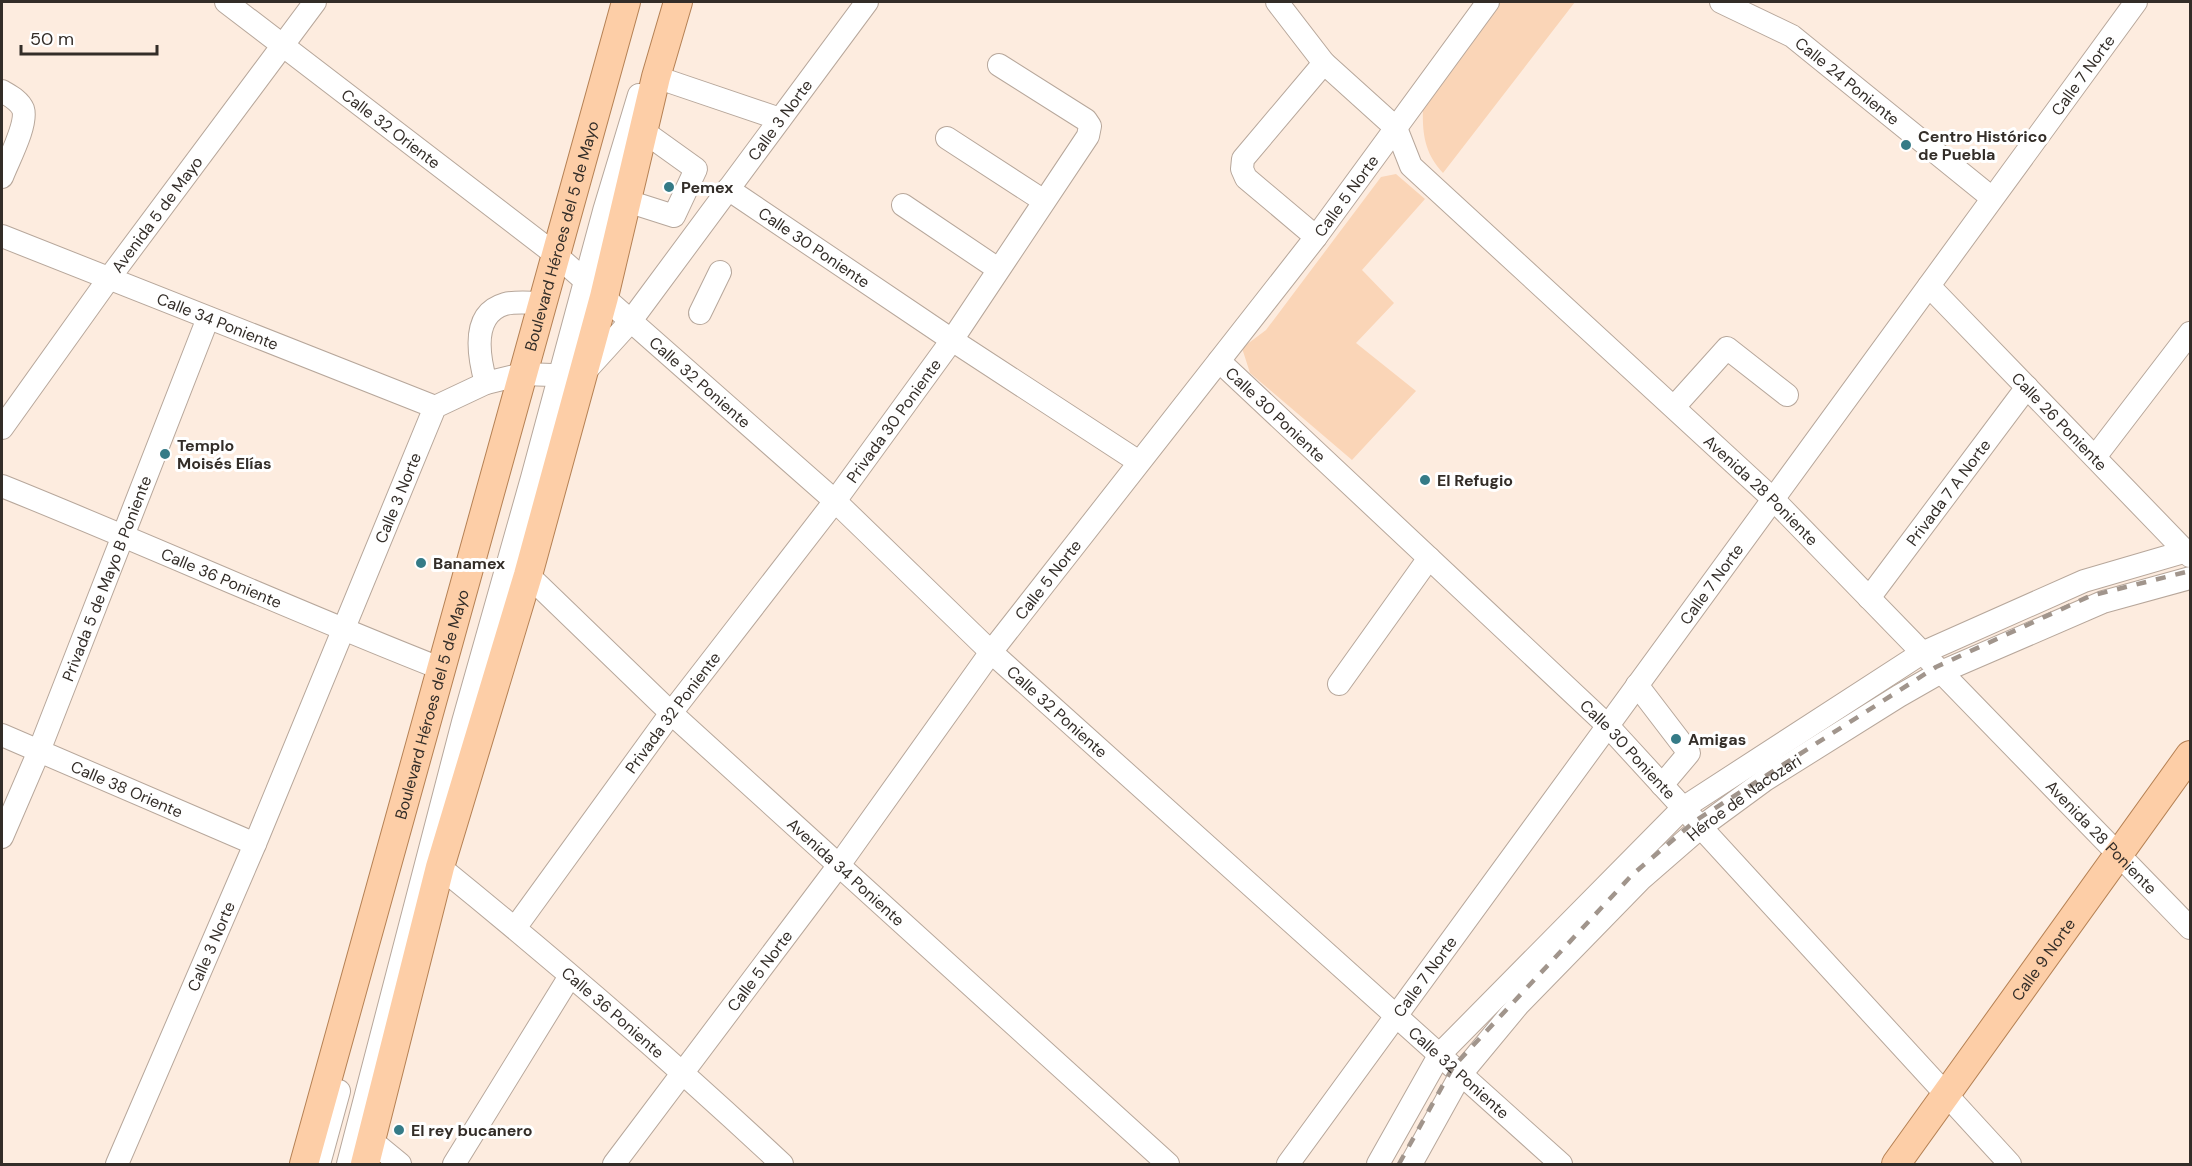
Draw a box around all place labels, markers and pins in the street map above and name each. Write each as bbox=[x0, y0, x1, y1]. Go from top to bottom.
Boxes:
place label: Centro Histórico de Puebla bbox=[1918, 126, 2047, 165]
marker: Centro Histórico de Puebla bbox=[1899, 138, 1913, 152]
place label: Pemex bbox=[681, 177, 733, 198]
marker: Pemex bbox=[662, 180, 676, 194]
place label: Templo Moisés Elías bbox=[177, 435, 272, 474]
marker: Templo Moisés Elías bbox=[158, 447, 172, 461]
place label: El Refugio bbox=[1437, 470, 1513, 491]
marker: El Refugio bbox=[1418, 473, 1432, 487]
place label: Banamex bbox=[433, 553, 505, 574]
marker: Banamex bbox=[414, 556, 428, 570]
place label: Amigas bbox=[1688, 729, 1746, 750]
marker: Amigas bbox=[1669, 732, 1683, 746]
place label: El rey bucanero bbox=[411, 1120, 533, 1141]
marker: El rey bucanero bbox=[392, 1123, 406, 1137]

